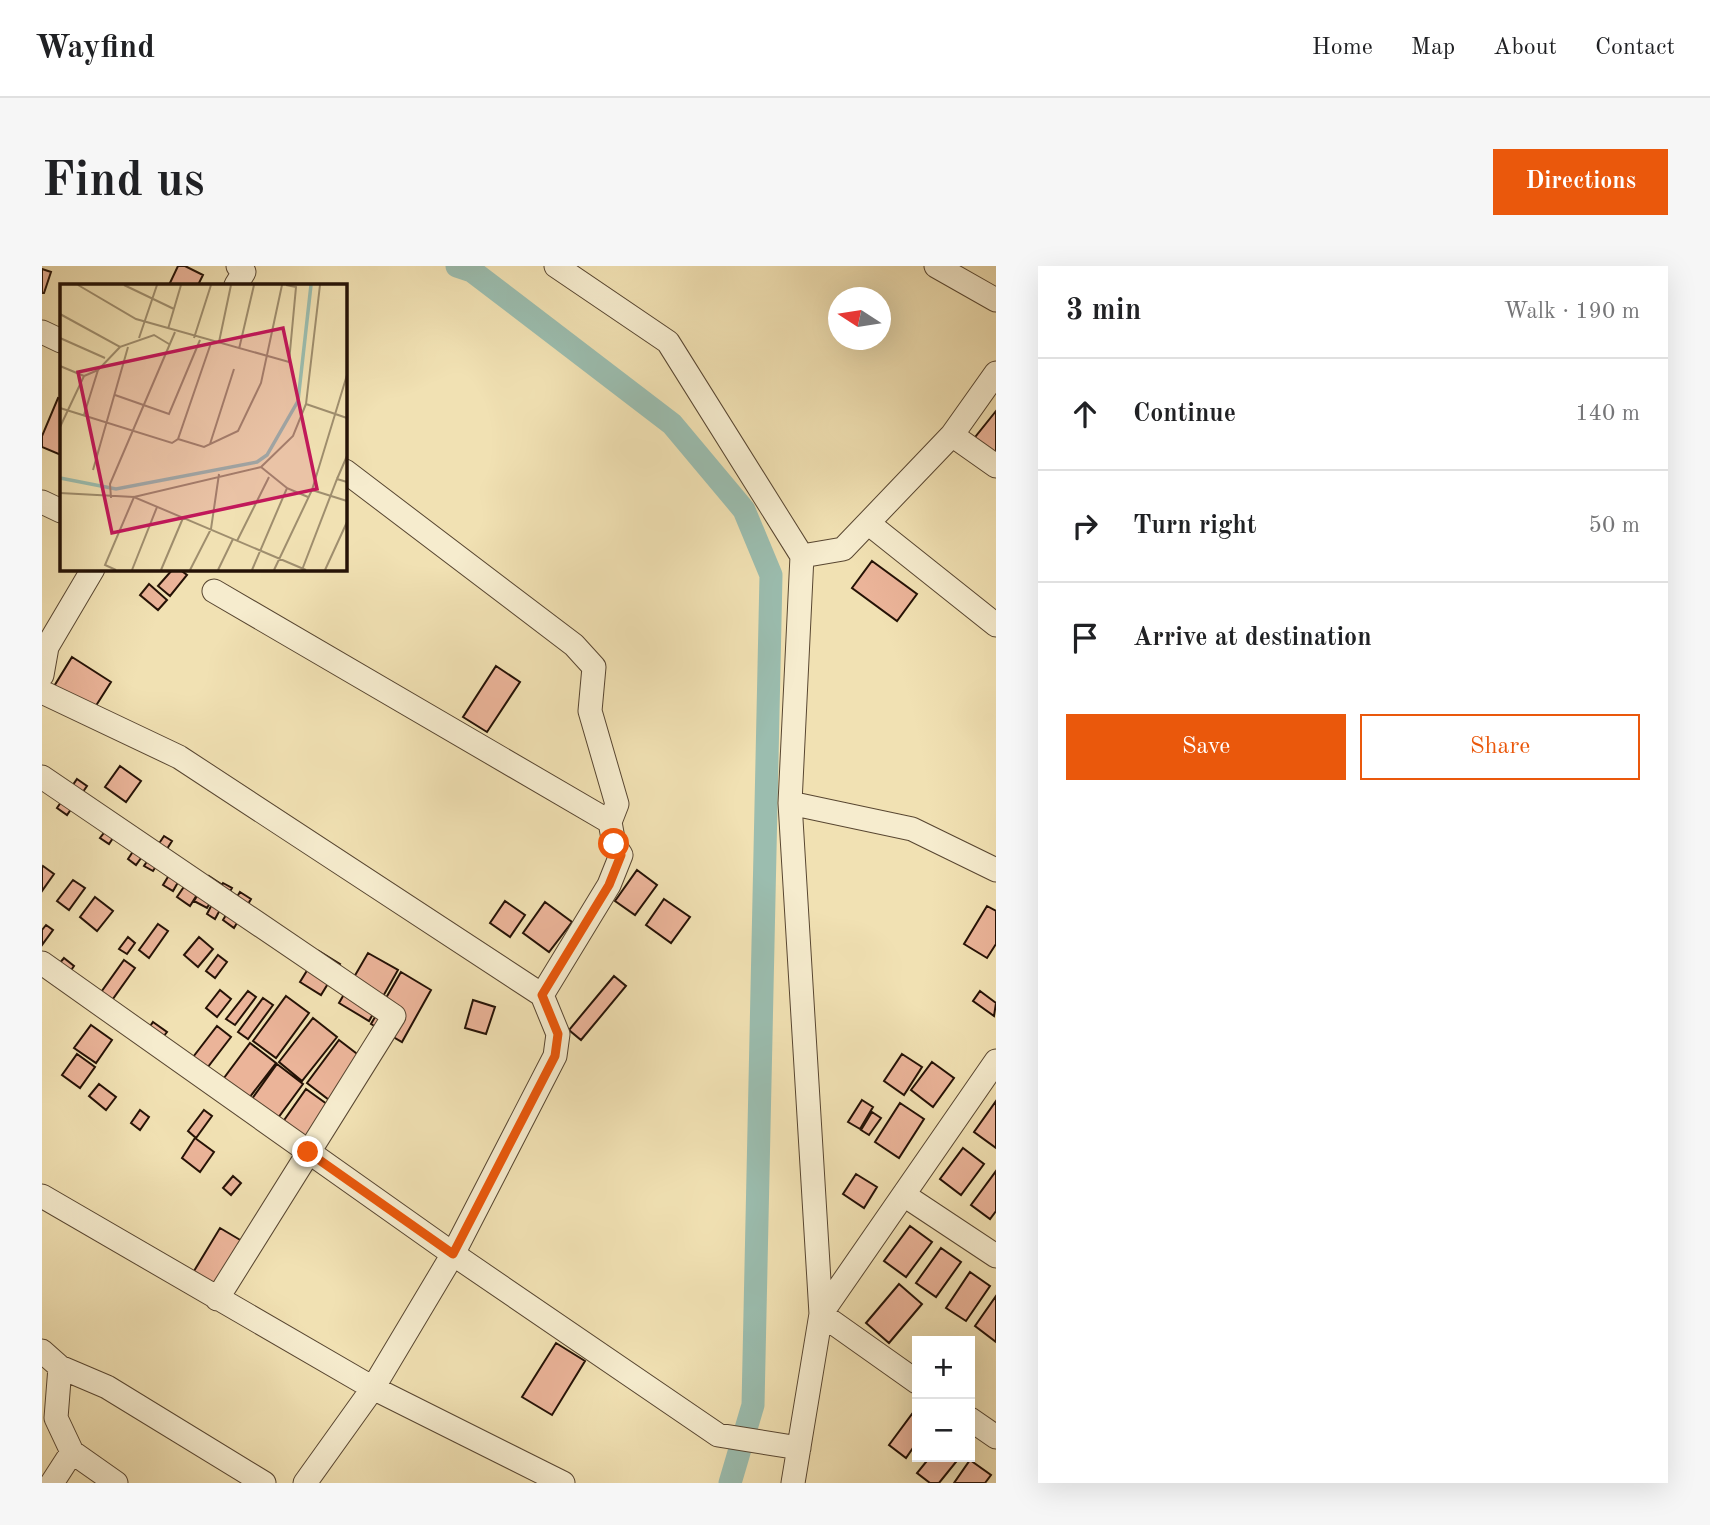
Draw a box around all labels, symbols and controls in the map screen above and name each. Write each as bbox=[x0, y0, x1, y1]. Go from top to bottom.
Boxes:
text: Wayfind bbox=[35, 32, 155, 65]
text: Home bbox=[1312, 36, 1373, 60]
text: Map bbox=[1411, 36, 1455, 60]
text: About bbox=[1493, 36, 1557, 60]
text: Contact bbox=[1595, 36, 1675, 60]
button: Directions bbox=[1493, 149, 1668, 215]
text: Find us bbox=[42, 158, 205, 207]
inset map bbox=[60, 284, 346, 570]
north arrow bbox=[828, 287, 891, 350]
text: 3 min bbox=[1066, 296, 1141, 326]
text: Walk · 190 m bbox=[1504, 300, 1640, 323]
icon: ahead bbox=[1066, 395, 1104, 433]
text: Continue bbox=[1133, 401, 1236, 427]
text: 140 m bbox=[1575, 402, 1640, 425]
icon: right bbox=[1066, 507, 1104, 545]
text: Turn right bbox=[1133, 513, 1256, 539]
text: 50 m bbox=[1589, 514, 1640, 537]
icon: arrive bbox=[1066, 619, 1104, 657]
text: Arrive at destination bbox=[1133, 625, 1372, 651]
button: Save bbox=[1066, 714, 1346, 780]
button: Share bbox=[1360, 714, 1640, 780]
route start bbox=[598, 828, 629, 859]
route end bbox=[292, 1136, 323, 1167]
map controls bbox=[912, 1336, 975, 1462]
button: + bbox=[912, 1336, 975, 1399]
button: − bbox=[912, 1399, 975, 1462]

